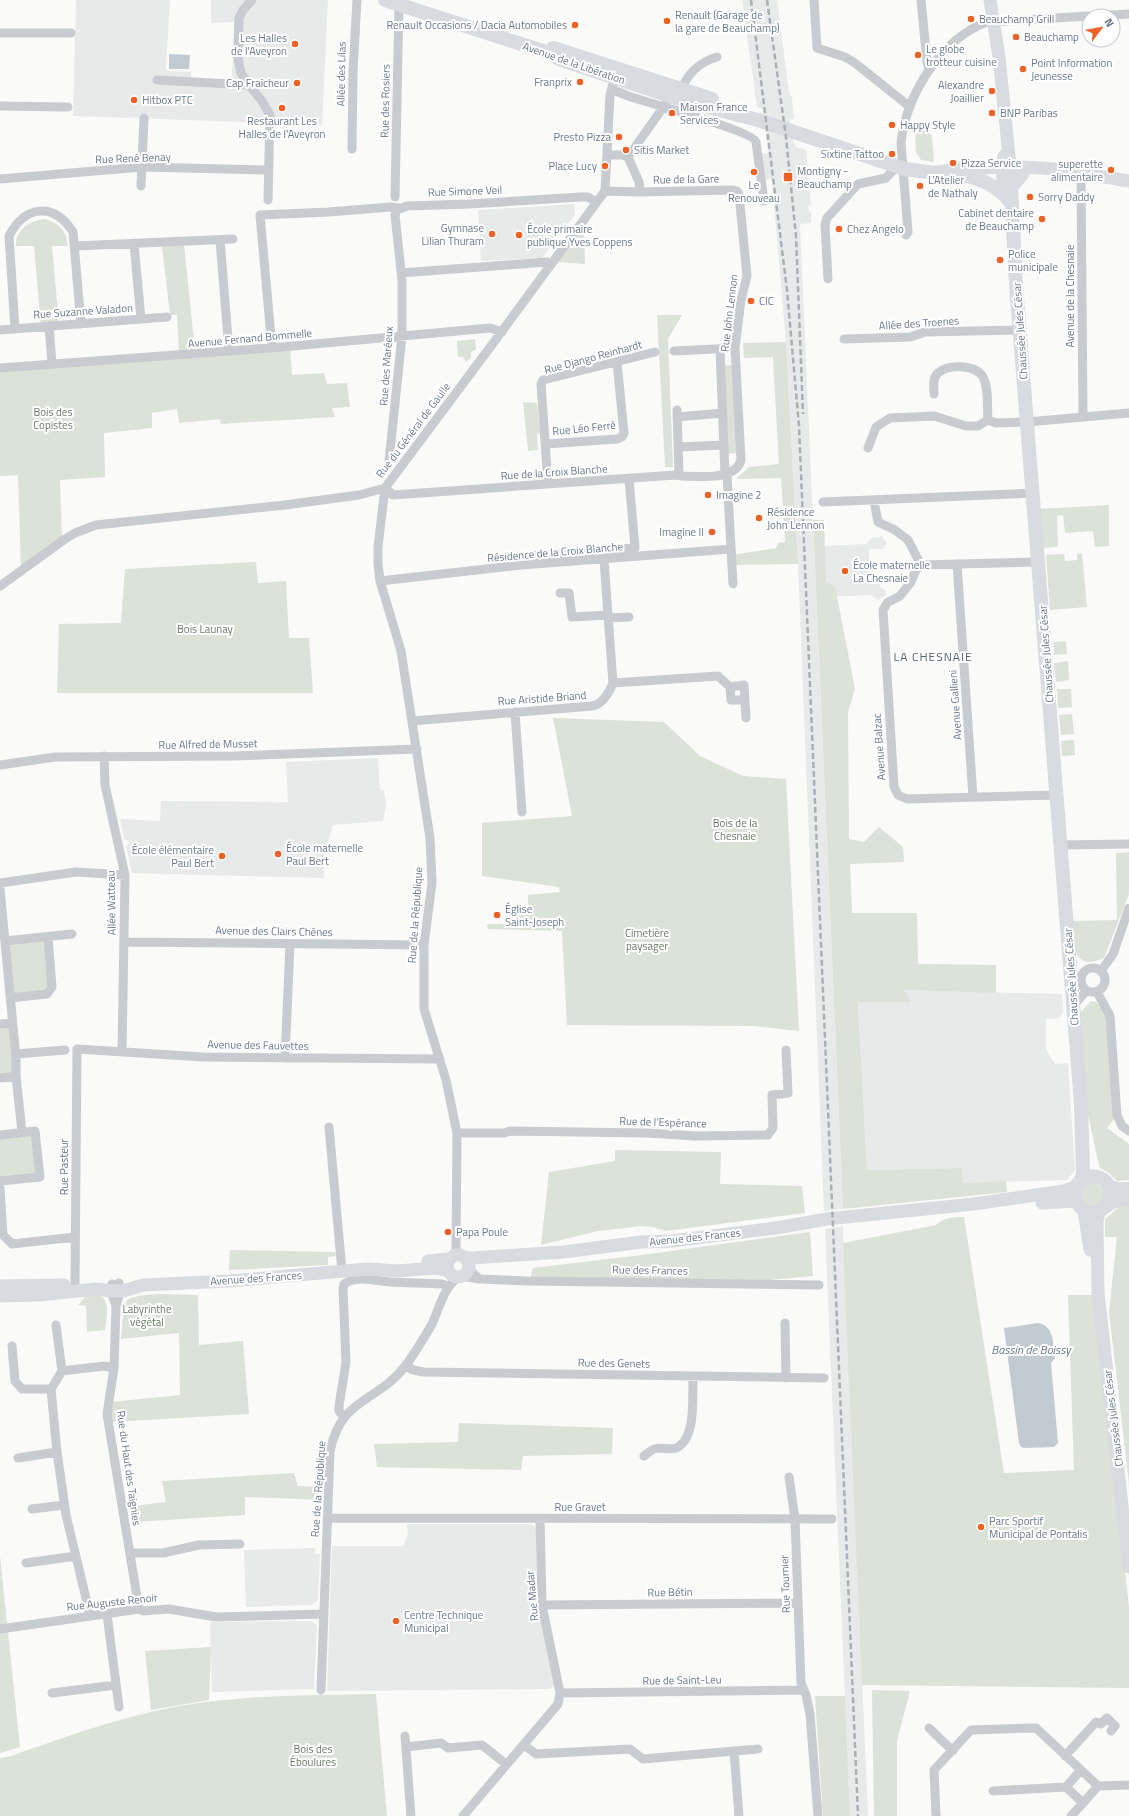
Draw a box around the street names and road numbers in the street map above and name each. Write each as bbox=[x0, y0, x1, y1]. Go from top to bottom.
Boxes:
street label: Avenue de la Libération bbox=[521, 38, 627, 88]
street label: Allée des Lilas bbox=[332, 41, 350, 107]
street label: Rue des Rosiers bbox=[376, 64, 394, 138]
street label: Rue René Benay bbox=[95, 149, 172, 167]
street label: Rue de la Gare bbox=[653, 170, 720, 188]
street label: Rue Simone Veil bbox=[428, 182, 502, 200]
street label: Avenue de la Chesnaie bbox=[1062, 244, 1078, 348]
street label: Rue John Lennon bbox=[716, 273, 742, 353]
street label: Chaussée Jules César bbox=[1009, 282, 1031, 380]
street label: Rue Suzanne Valadon bbox=[33, 300, 133, 322]
street label: Allée des Troenes bbox=[878, 312, 960, 334]
street label: Avenue Fernand Bommelle bbox=[187, 325, 313, 351]
street label: Rue des Maréeux bbox=[375, 326, 397, 406]
street label: Rue Django Reinhardt bbox=[542, 336, 644, 378]
street label: Rue du Général de Gaulle bbox=[372, 379, 454, 481]
street label: Rue Léo Ferré bbox=[551, 417, 617, 439]
street label: Rue de la Croix Blanche bbox=[500, 460, 608, 484]
street label: Résidence de la Croix Blanche bbox=[486, 538, 624, 566]
street label: Chaussée Jules César bbox=[1035, 605, 1057, 703]
street label: Avenue Gallieni bbox=[945, 669, 965, 741]
street label: Rue Aristide Briand bbox=[497, 687, 587, 709]
street label: Avenue Balzac bbox=[869, 713, 889, 781]
street label: Rue Alfred de Musset bbox=[158, 735, 258, 753]
street label: Rue de la République bbox=[404, 866, 426, 964]
street label: Allée Watteau bbox=[102, 870, 120, 936]
street label: Avenue des Clairs Chênes bbox=[215, 922, 333, 940]
street label: Chaussée Jules César bbox=[1060, 928, 1082, 1026]
street label: Avenue des Fauvettes bbox=[207, 1036, 309, 1054]
street label: Rue de l'Espérance bbox=[619, 1112, 707, 1132]
street label: Rue Pasteur bbox=[56, 1138, 72, 1195]
street label: Avenue des Frances bbox=[648, 1224, 742, 1250]
street label: Rue des Frances bbox=[612, 1261, 688, 1279]
street label: Avenue des Frances bbox=[210, 1267, 302, 1289]
street label: Rue des Genets bbox=[578, 1354, 650, 1372]
street label: Chaussée Jules César bbox=[1099, 1368, 1127, 1467]
street label: Rue du Haut des Taignies bbox=[113, 1409, 145, 1527]
street label: Rue de la République bbox=[307, 1440, 329, 1538]
street label: Rue Gravet bbox=[554, 1499, 606, 1515]
street label: Rue Tournier bbox=[776, 1554, 794, 1614]
street label: Rue Madar bbox=[522, 1570, 542, 1622]
street label: Rue Bétin bbox=[647, 1584, 693, 1600]
street label: Rue Auguste Renoir bbox=[66, 1589, 159, 1615]
street label: Rue de Saint-Leu bbox=[642, 1671, 722, 1689]

